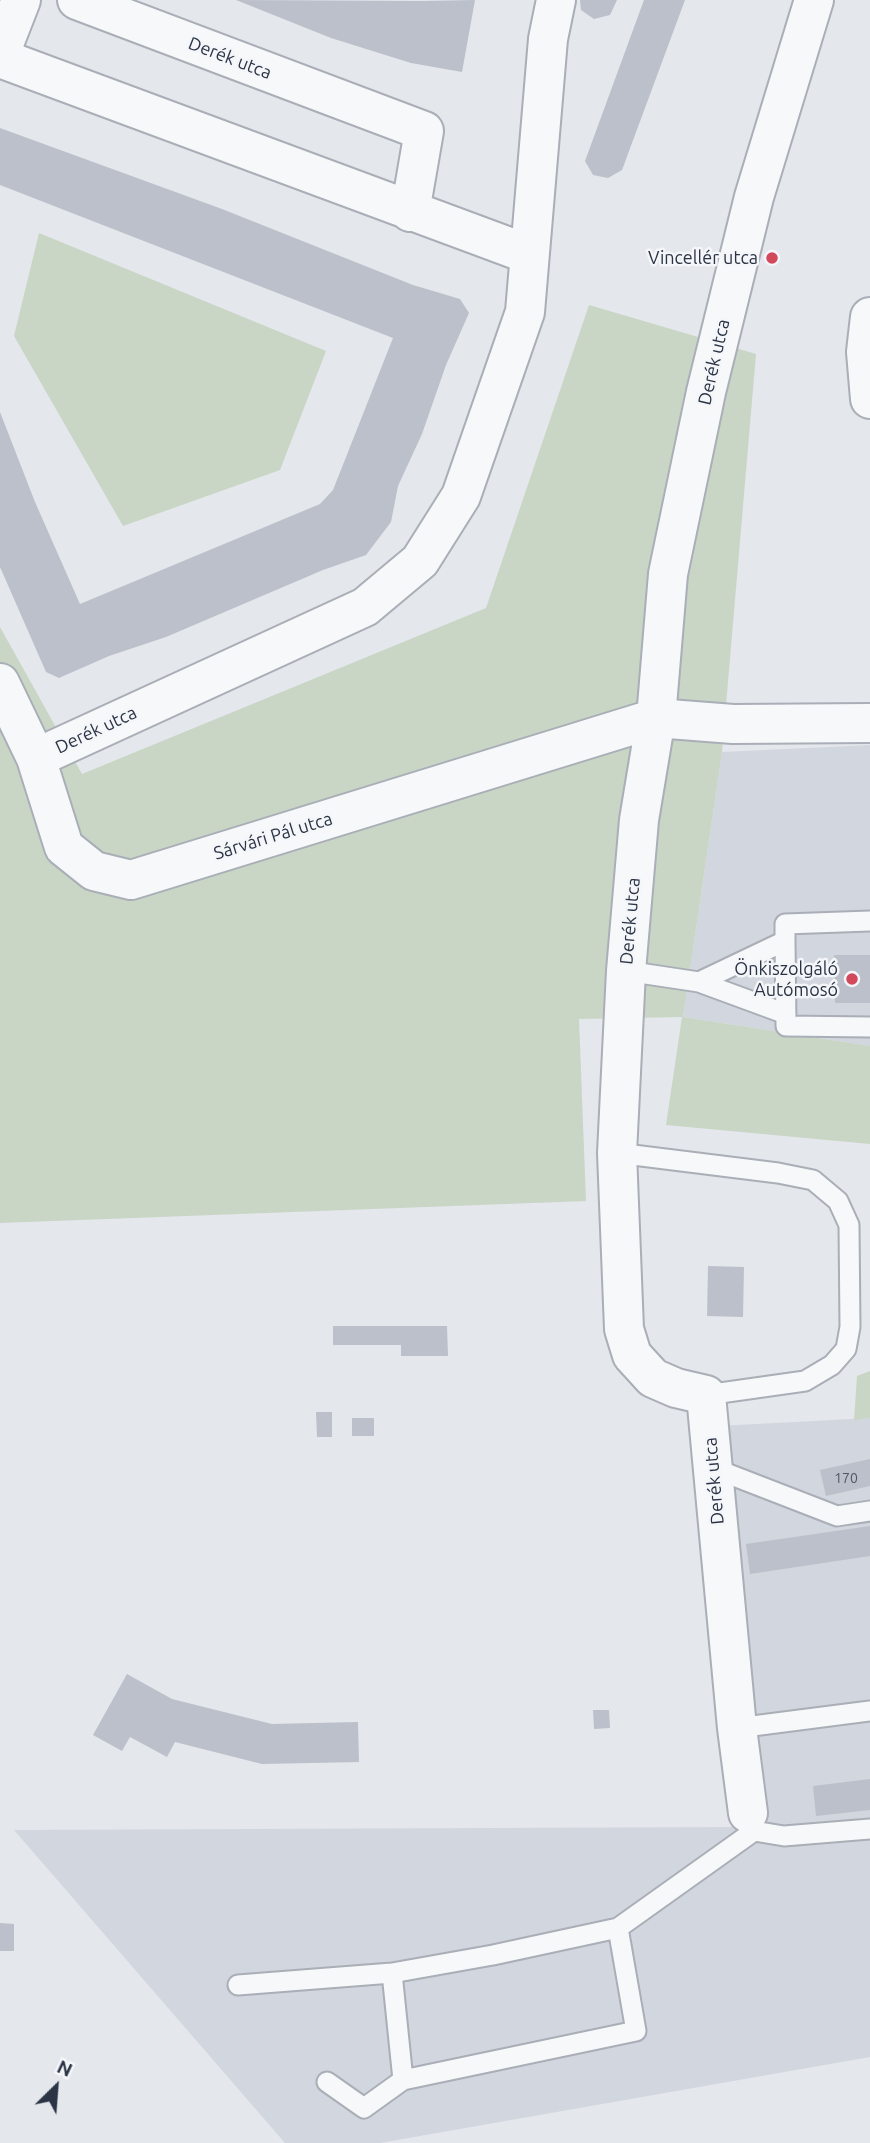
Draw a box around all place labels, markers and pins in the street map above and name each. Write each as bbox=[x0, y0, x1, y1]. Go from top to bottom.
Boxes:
place label: Vincellér utca bbox=[648, 247, 758, 269]
marker: Vincellér utca bbox=[764, 250, 780, 266]
place label: Önkiszolgáló Autómosó bbox=[734, 958, 838, 1000]
marker: Önkiszolgáló Autómosó bbox=[844, 971, 860, 987]

